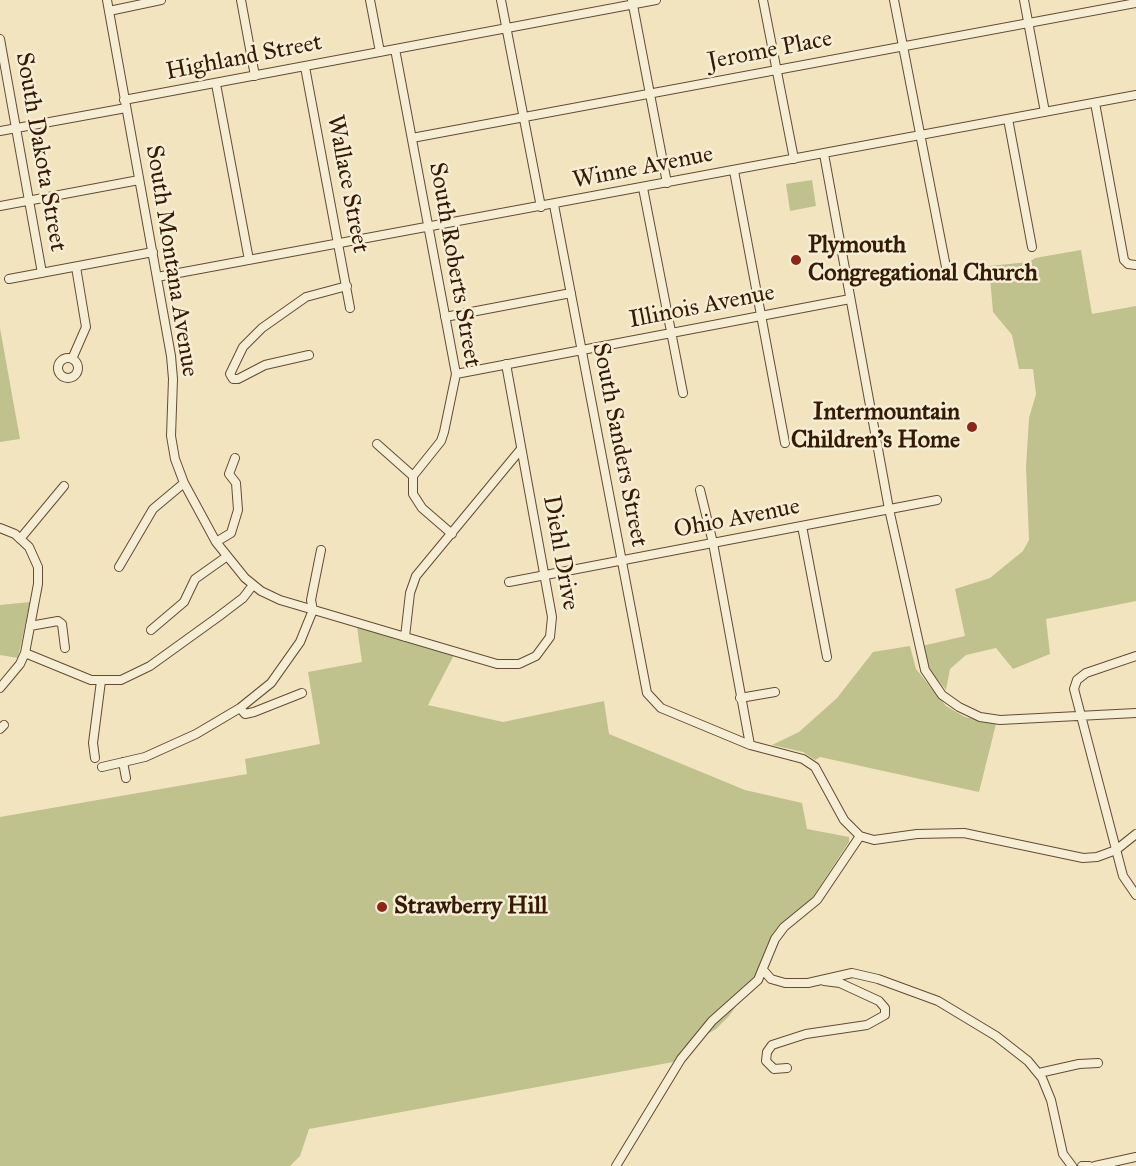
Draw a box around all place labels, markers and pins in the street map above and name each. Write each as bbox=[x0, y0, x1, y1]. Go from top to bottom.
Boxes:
place label: Plymouth Congregational Church bbox=[808, 232, 1038, 288]
marker: Plymouth Congregational Church bbox=[789, 253, 803, 267]
place label: Intermountain Children's Home bbox=[791, 399, 960, 455]
marker: Intermountain Children's Home bbox=[965, 420, 979, 434]
place label: Strawberry Hill bbox=[394, 893, 547, 921]
marker: Strawberry Hill bbox=[375, 900, 389, 914]

